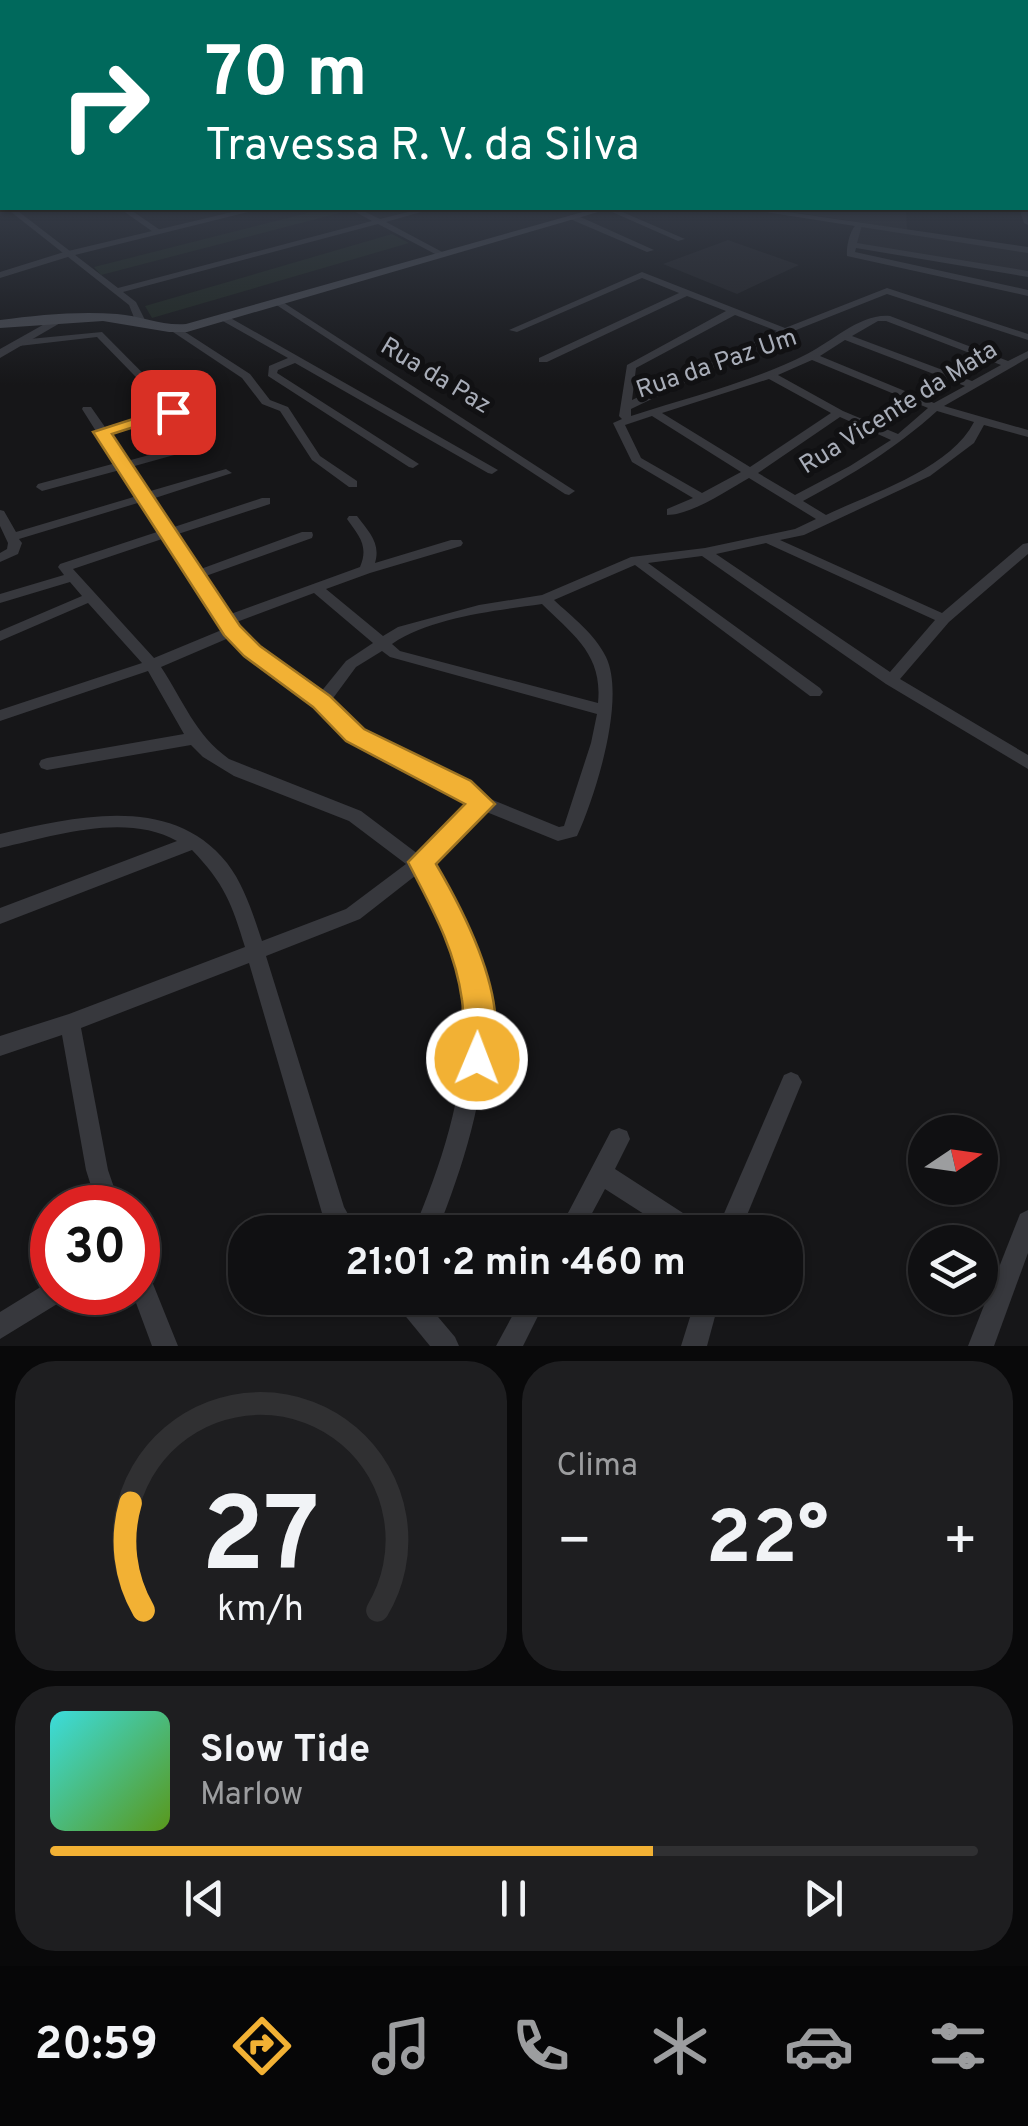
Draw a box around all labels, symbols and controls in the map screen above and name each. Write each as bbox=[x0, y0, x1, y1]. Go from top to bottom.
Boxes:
text: 70 m bbox=[205, 32, 368, 121]
icon: right bbox=[40, 40, 170, 170]
text: Travessa R. V. da Silva bbox=[205, 119, 640, 176]
street label: Rua da Paz Um bbox=[632, 323, 802, 407]
street label: Rua da Paz bbox=[374, 331, 496, 423]
street label: Rua Vicente da Mata bbox=[794, 335, 1004, 483]
pin bbox=[131, 370, 216, 455]
icon: arrive bbox=[146, 385, 201, 440]
position arrow bbox=[425, 1007, 529, 1111]
north arrow bbox=[908, 1115, 998, 1205]
map controls bbox=[908, 1115, 998, 1315]
speed limit sign: 30 bbox=[30, 1185, 160, 1315]
button: layers bbox=[908, 1225, 998, 1315]
text: 21:01 · 2 min · 460 m bbox=[345, 1240, 686, 1289]
text: Clima bbox=[557, 1447, 638, 1487]
text: 27 bbox=[202, 1476, 320, 1608]
text: 22° bbox=[706, 1495, 829, 1590]
text: − bbox=[557, 1509, 592, 1579]
text: + bbox=[943, 1509, 978, 1579]
text: km/h bbox=[217, 1588, 304, 1634]
text: Slow Tide bbox=[200, 1727, 370, 1776]
text: Marlow bbox=[200, 1776, 303, 1816]
icon: previous bbox=[177, 1871, 232, 1926]
icon: pause bbox=[486, 1871, 541, 1926]
icon: next bbox=[796, 1871, 851, 1926]
icon: directions bbox=[227, 2011, 297, 2081]
icon: music bbox=[366, 2011, 436, 2081]
icon: phone bbox=[506, 2011, 576, 2081]
icon: climate bbox=[645, 2011, 715, 2081]
icon: car bbox=[784, 2011, 854, 2081]
icon: filters bbox=[923, 2011, 993, 2081]
text: 20:59 bbox=[35, 2018, 158, 2075]

